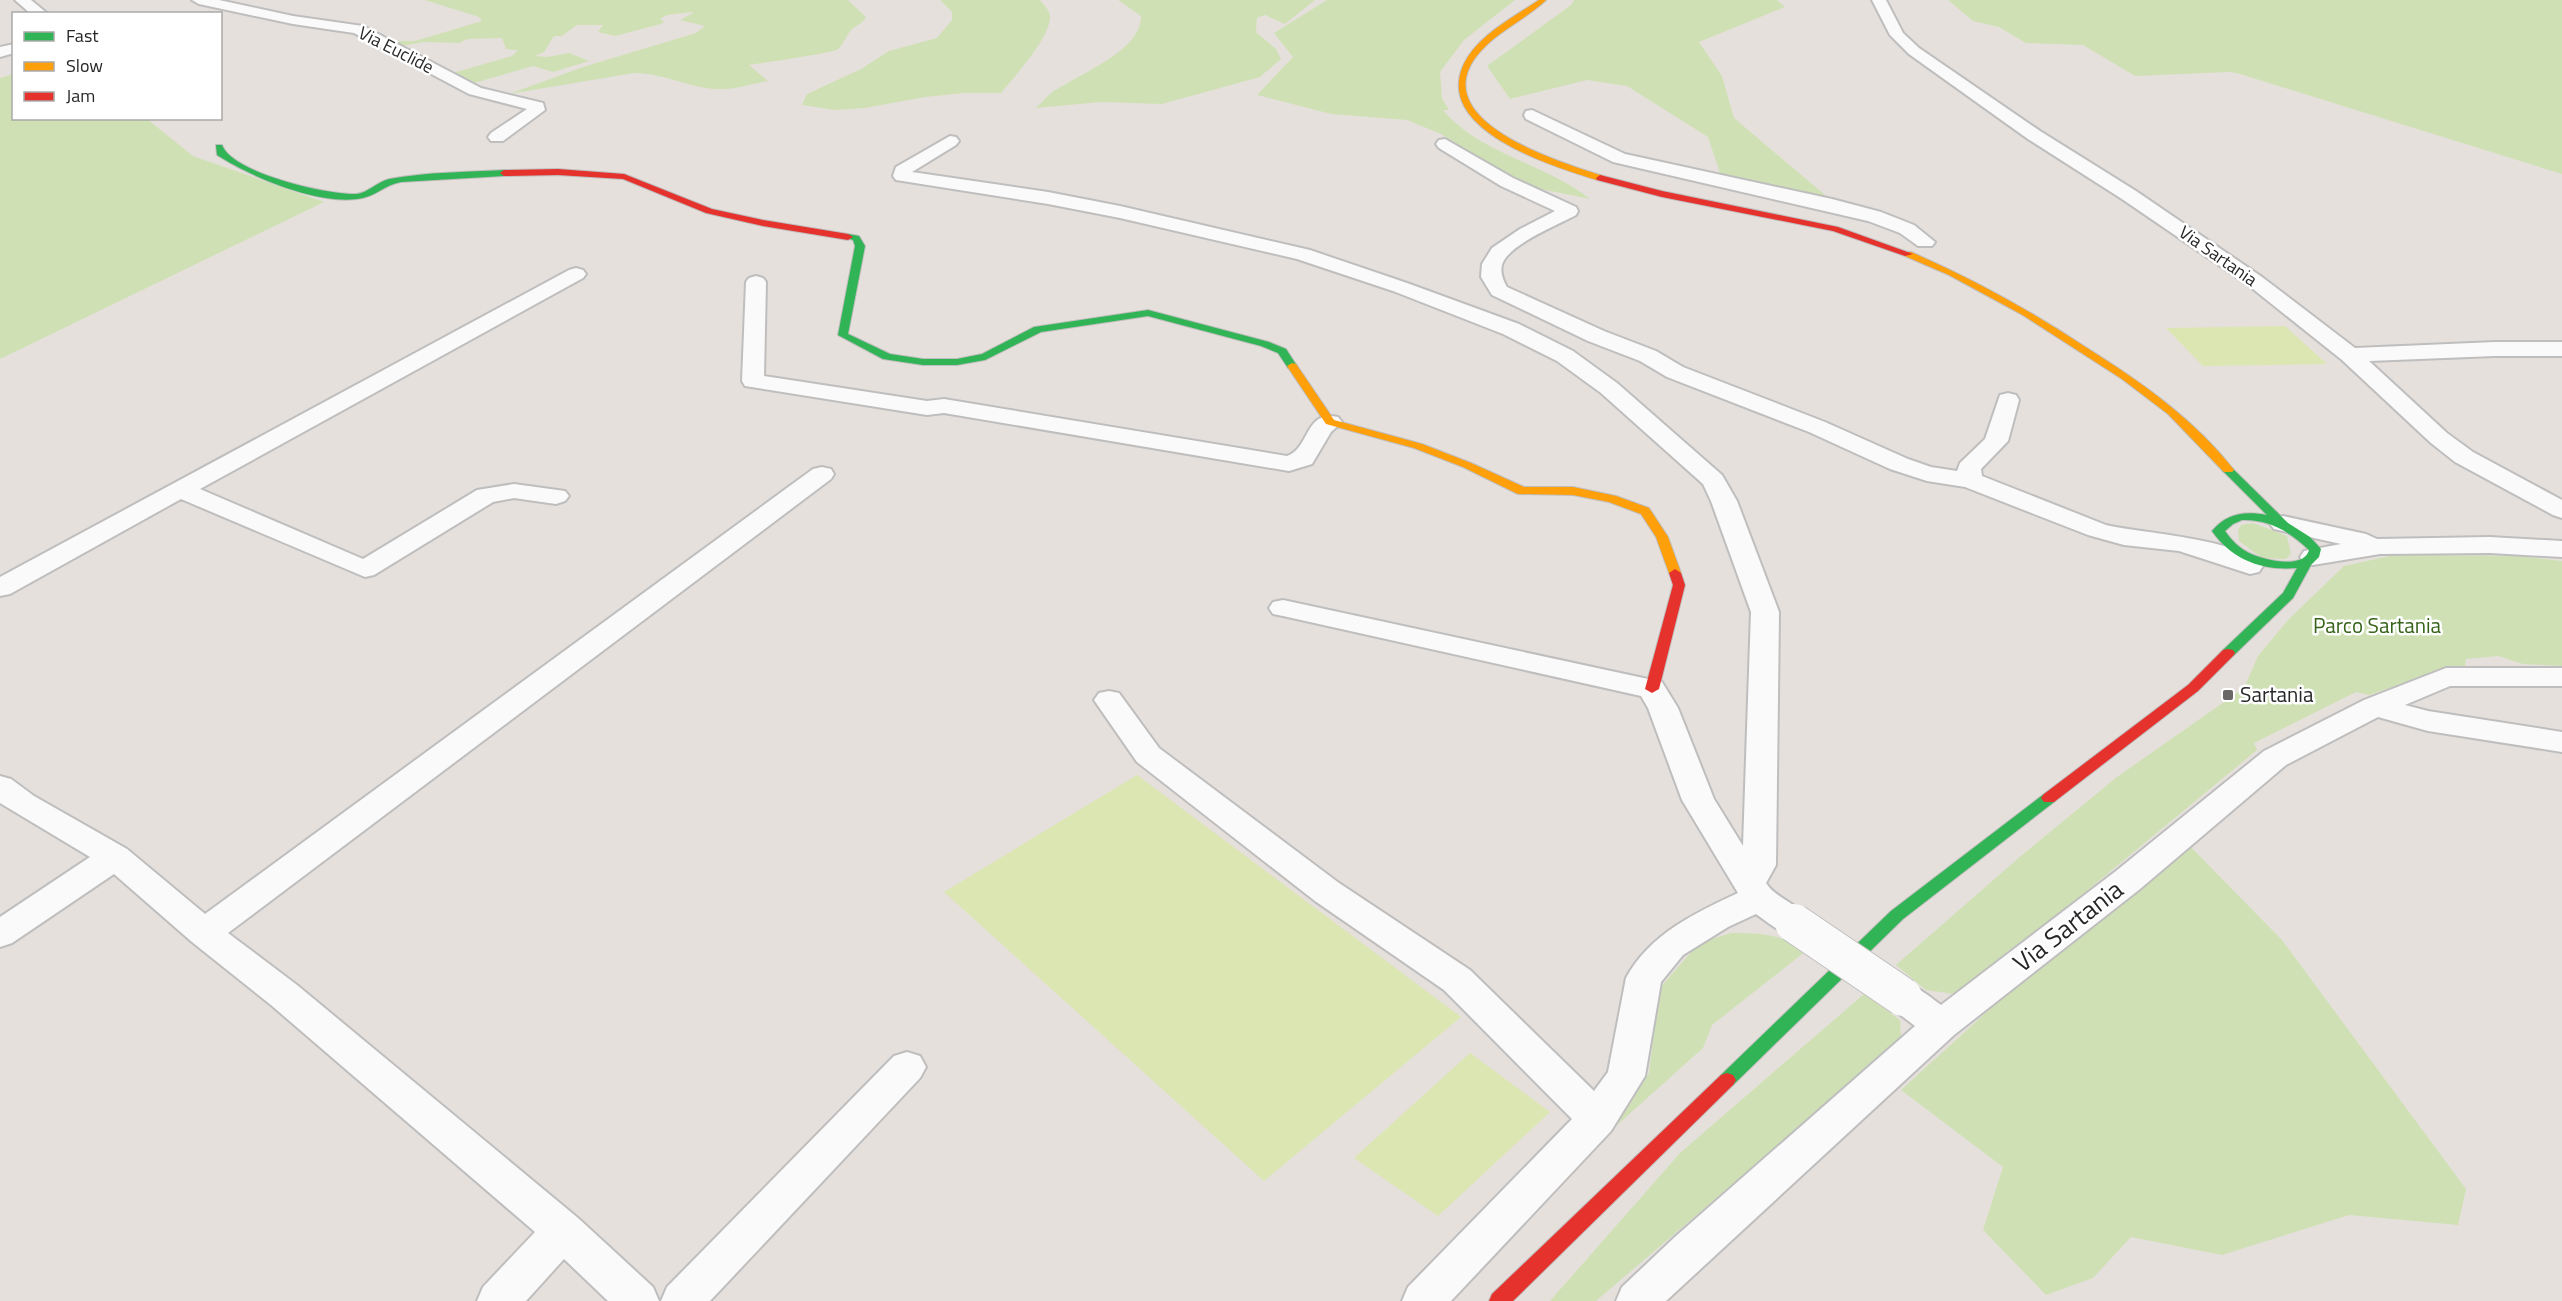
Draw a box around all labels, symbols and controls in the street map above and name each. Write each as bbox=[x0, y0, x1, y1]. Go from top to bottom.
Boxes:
legend bbox=[12, 12, 222, 120]
street label: Via Euclide bbox=[354, 19, 439, 80]
text: Fast bbox=[66, 22, 99, 49]
text: Slow bbox=[66, 52, 103, 79]
text: Jam bbox=[66, 82, 95, 109]
street label: Via Sartania bbox=[2174, 219, 2263, 293]
park label: Parco Sartania bbox=[2313, 609, 2442, 641]
place label: Sartania bbox=[2240, 678, 2314, 710]
marker: Sartania bbox=[2221, 688, 2235, 702]
street label: Via Sartania bbox=[2004, 870, 2131, 981]

